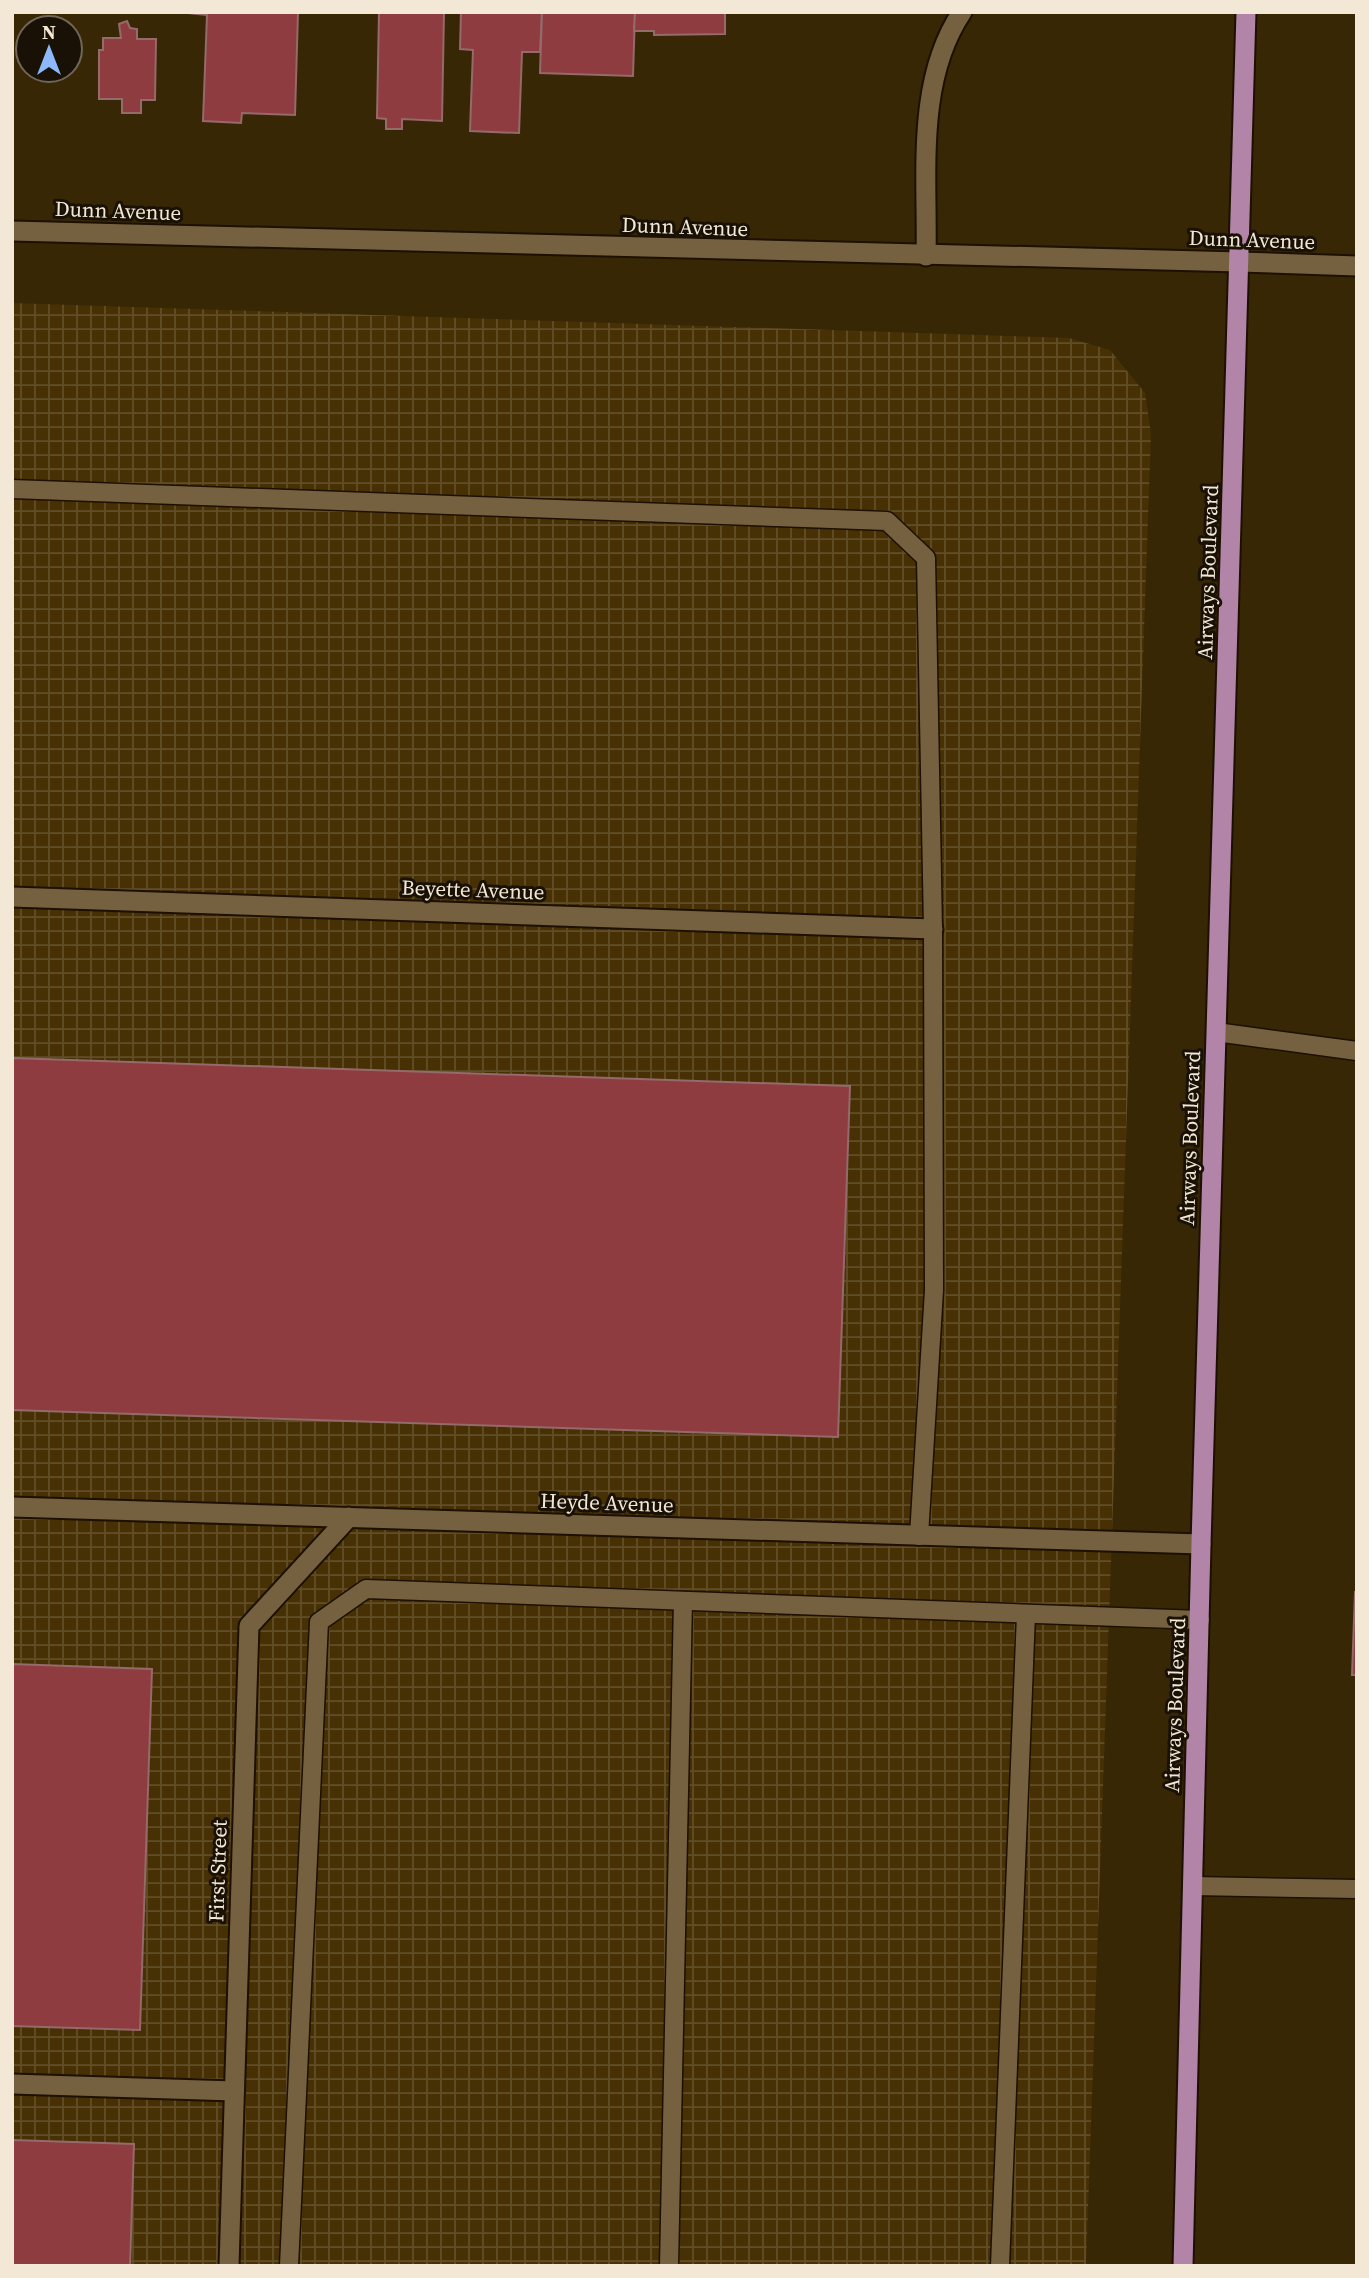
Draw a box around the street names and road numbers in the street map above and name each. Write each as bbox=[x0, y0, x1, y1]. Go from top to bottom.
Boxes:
street label: Dunn Avenue bbox=[54, 194, 182, 227]
street label: Dunn Avenue bbox=[621, 210, 749, 243]
street label: Dunn Avenue bbox=[1188, 223, 1316, 256]
street label: Airways Boulevard bbox=[1190, 484, 1225, 660]
street label: Beyette Avenue bbox=[401, 873, 545, 906]
street label: Airways Boulevard bbox=[1172, 1050, 1207, 1226]
street label: Heyde Avenue bbox=[540, 1486, 674, 1519]
street label: Airways Boulevard bbox=[1157, 1617, 1192, 1793]
street label: First Street bbox=[201, 1819, 234, 1922]

